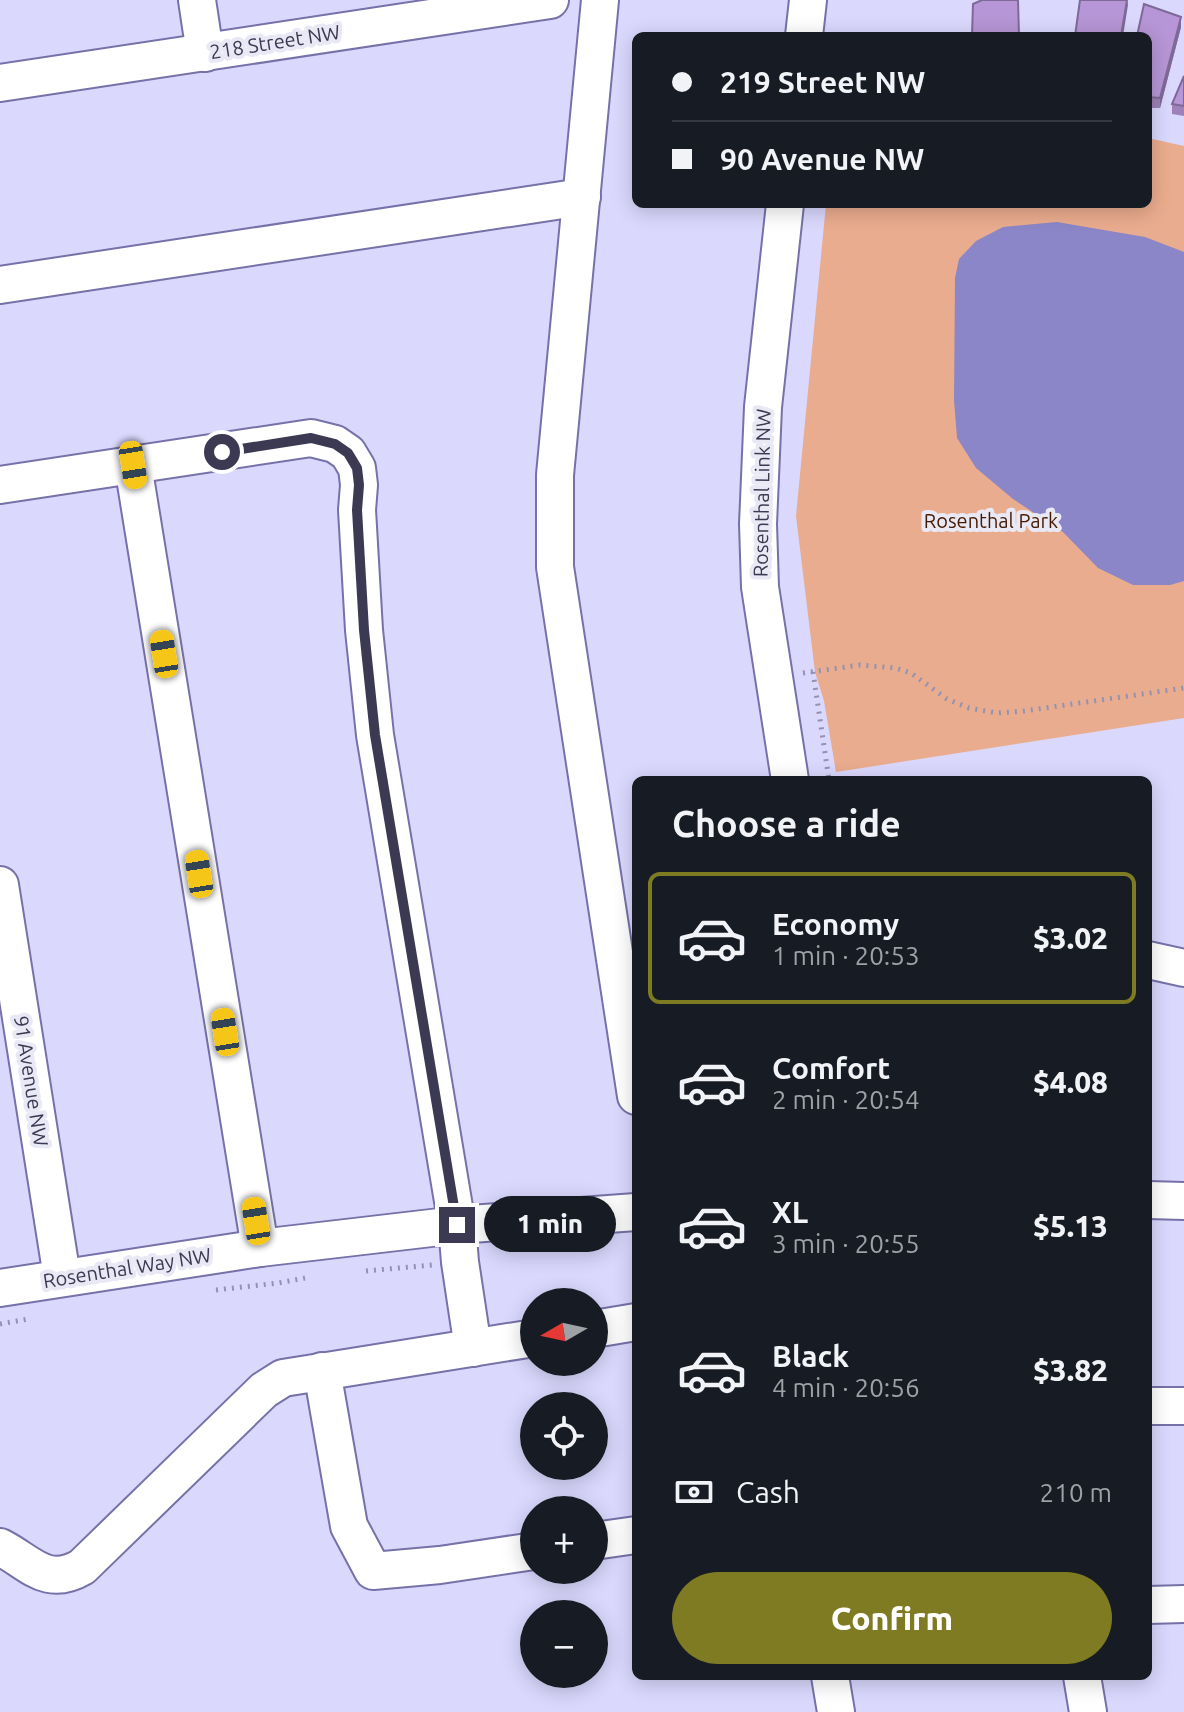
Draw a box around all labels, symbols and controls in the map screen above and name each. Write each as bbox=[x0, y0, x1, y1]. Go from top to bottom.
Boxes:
street label: 218 Street NW bbox=[208, 20, 342, 63]
text: 219 Street NW bbox=[720, 65, 925, 99]
text: 90 Avenue NW bbox=[720, 142, 924, 176]
street label: Rosenthal Link NW bbox=[749, 409, 774, 577]
route start bbox=[204, 434, 240, 470]
car bbox=[117, 439, 149, 491]
park label: Rosenthal Park bbox=[924, 509, 1058, 532]
car bbox=[148, 628, 180, 680]
text: Choose a ride bbox=[672, 803, 901, 844]
car bbox=[183, 848, 215, 900]
icon: car bbox=[676, 902, 748, 974]
text: Economy bbox=[772, 907, 899, 941]
text: $3.02 bbox=[1033, 921, 1108, 955]
text: 1 min · 20:53 bbox=[772, 941, 920, 970]
car bbox=[209, 1006, 241, 1058]
street label: 91 Avenue NW bbox=[10, 1014, 53, 1148]
icon: car bbox=[676, 1046, 748, 1118]
text: Comfort bbox=[772, 1051, 890, 1085]
text: $4.08 bbox=[1033, 1065, 1108, 1099]
text: 2 min · 20:54 bbox=[772, 1085, 920, 1114]
icon: car bbox=[676, 1190, 748, 1262]
car bbox=[240, 1195, 272, 1247]
text: XL bbox=[772, 1195, 808, 1229]
callout: 1 min bbox=[485, 1197, 617, 1253]
route end bbox=[439, 1207, 475, 1243]
text: 1 min bbox=[517, 1209, 583, 1238]
text: $5.13 bbox=[1033, 1209, 1108, 1243]
text: 3 min · 20:55 bbox=[772, 1229, 920, 1258]
street label: Rosenthal Way NW bbox=[41, 1243, 213, 1292]
north arrow bbox=[520, 1288, 608, 1376]
map controls bbox=[520, 1288, 608, 1688]
icon: car bbox=[676, 1334, 748, 1406]
text: Black bbox=[772, 1339, 849, 1373]
text: $3.82 bbox=[1033, 1353, 1108, 1387]
text: 4 min · 20:56 bbox=[772, 1373, 920, 1402]
button: locate bbox=[520, 1392, 608, 1480]
icon: cash bbox=[672, 1470, 716, 1514]
text: Cash bbox=[736, 1475, 800, 1509]
text: 210 m bbox=[1040, 1478, 1112, 1507]
button: + bbox=[520, 1496, 608, 1584]
button: Confirm bbox=[672, 1572, 1112, 1664]
button: − bbox=[520, 1600, 608, 1688]

